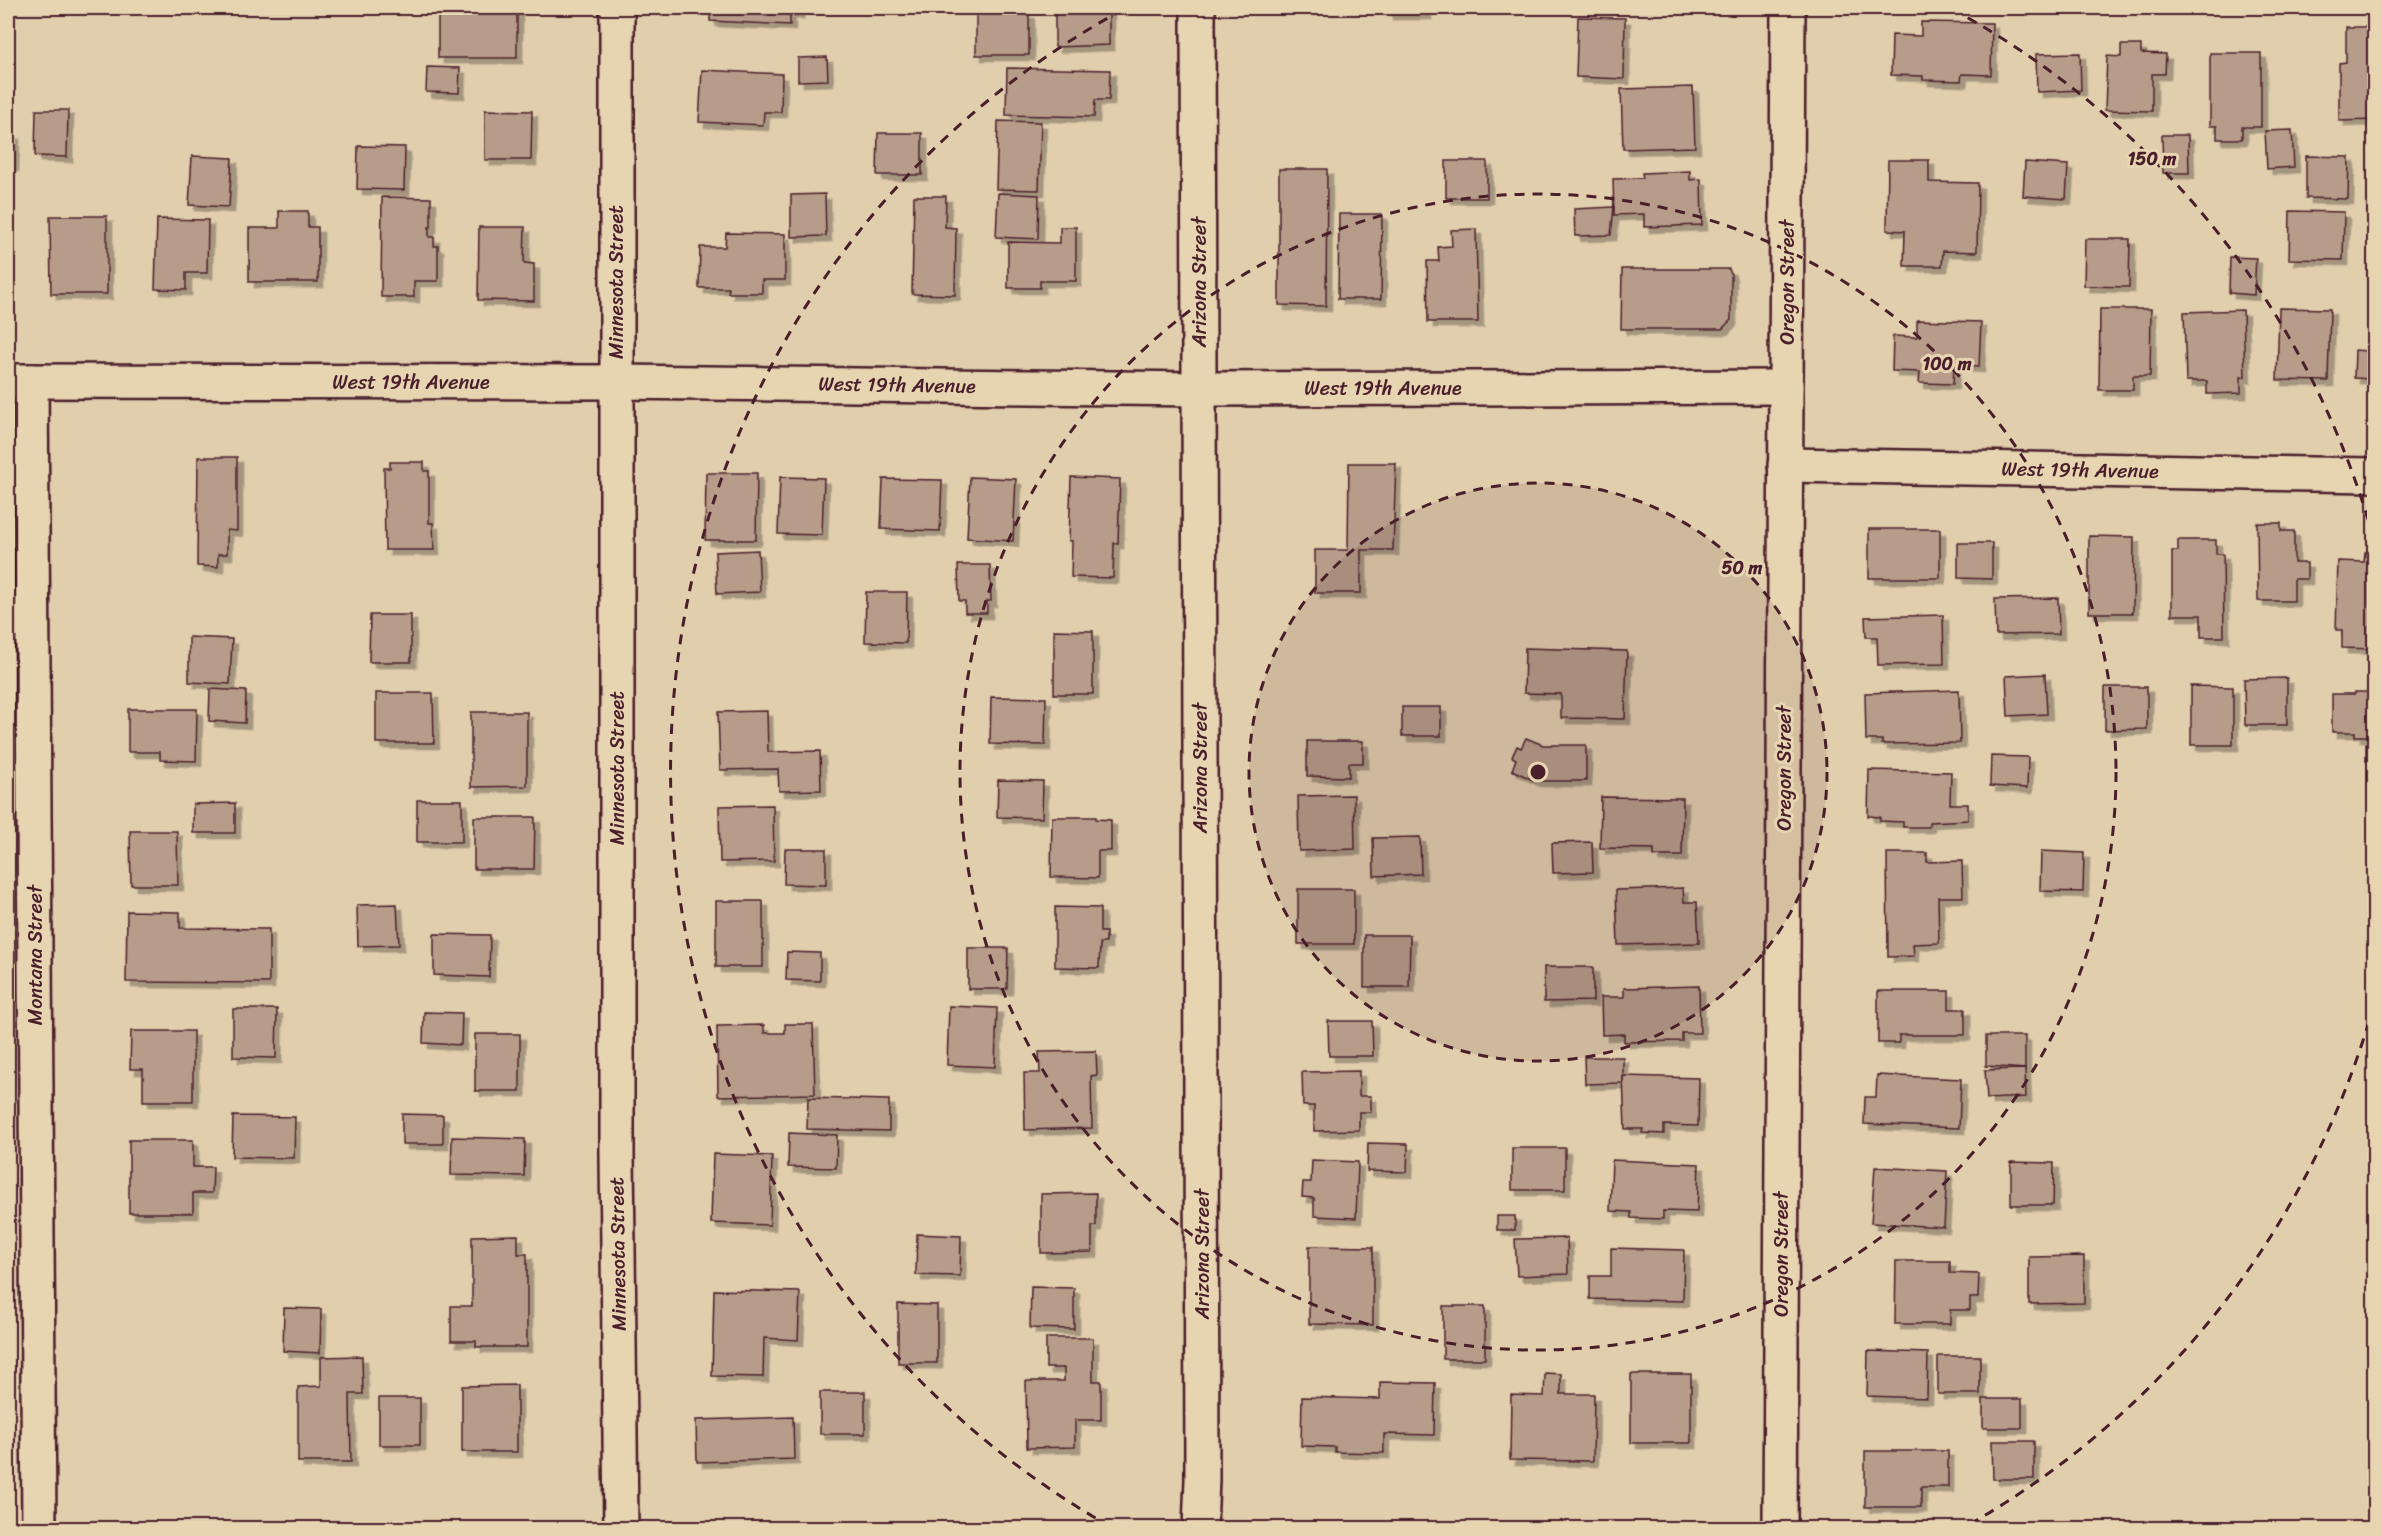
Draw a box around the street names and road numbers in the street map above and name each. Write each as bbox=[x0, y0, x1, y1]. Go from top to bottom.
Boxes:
street label: Minnesota Street bbox=[599, 205, 634, 359]
street label: Arizona Street bbox=[1182, 216, 1217, 348]
street label: Oregon Street bbox=[1770, 218, 1805, 345]
street label: West 19th Avenue bbox=[332, 365, 490, 400]
street label: West 19th Avenue bbox=[818, 366, 976, 404]
street label: West 19th Avenue bbox=[1304, 371, 1462, 406]
street label: West 19th Avenue bbox=[2001, 451, 2159, 489]
street label: Minnesota Street bbox=[600, 691, 635, 845]
street label: Arizona Street bbox=[1183, 702, 1218, 834]
street label: Oregon Street bbox=[1767, 704, 1802, 831]
street label: Montana Street bbox=[18, 884, 53, 1025]
street label: Minnesota Street bbox=[599, 1176, 637, 1331]
street label: Arizona Street bbox=[1185, 1188, 1220, 1320]
street label: Oregon Street bbox=[1764, 1190, 1799, 1317]

